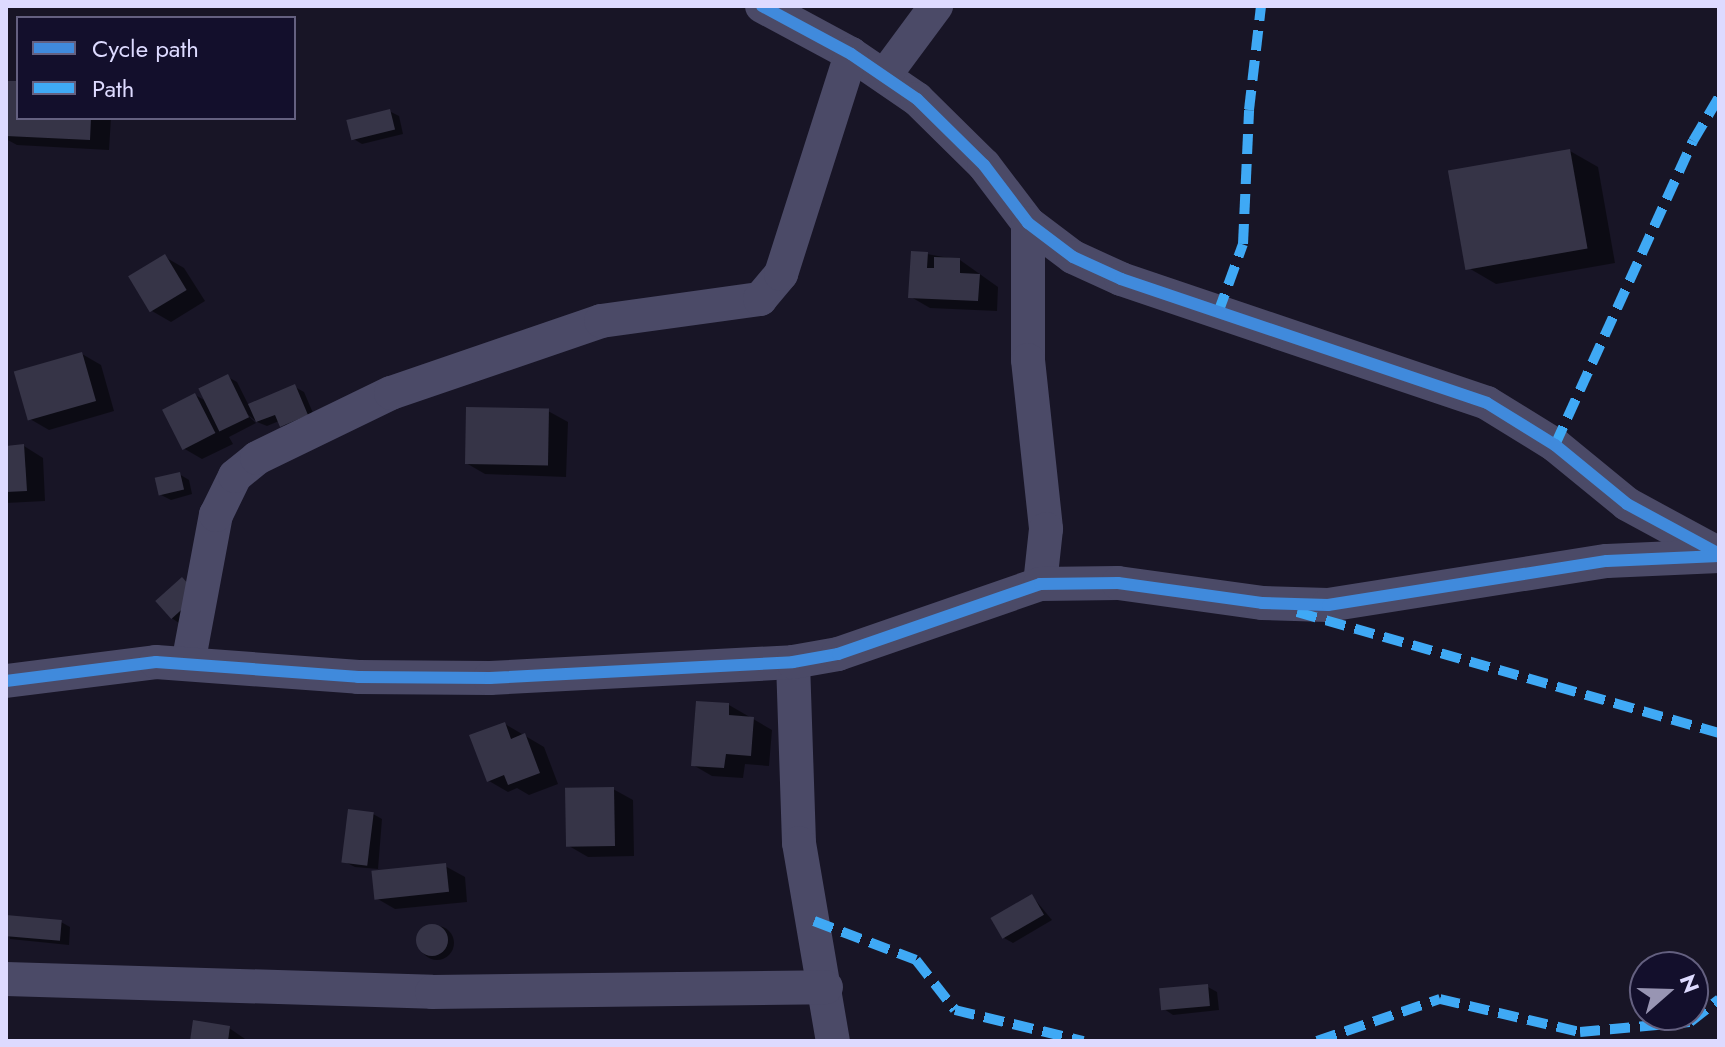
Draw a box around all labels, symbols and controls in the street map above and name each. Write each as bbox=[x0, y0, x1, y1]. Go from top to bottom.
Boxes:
legend bbox=[16, 16, 296, 120]
text: Cycle path bbox=[92, 31, 199, 66]
text: Path bbox=[92, 71, 134, 106]
north arrow bbox=[1629, 951, 1709, 1031]
text: N bbox=[1672, 970, 1708, 997]

